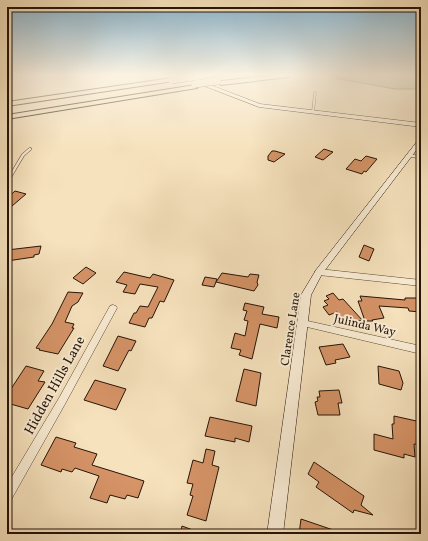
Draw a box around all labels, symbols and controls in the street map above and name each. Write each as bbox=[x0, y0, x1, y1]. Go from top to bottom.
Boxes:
street label: Clarence Lane bbox=[277, 291, 305, 367]
street label: Julinda Way bbox=[332, 311, 398, 341]
street label: Hidden Hills Lane bbox=[20, 333, 90, 438]

